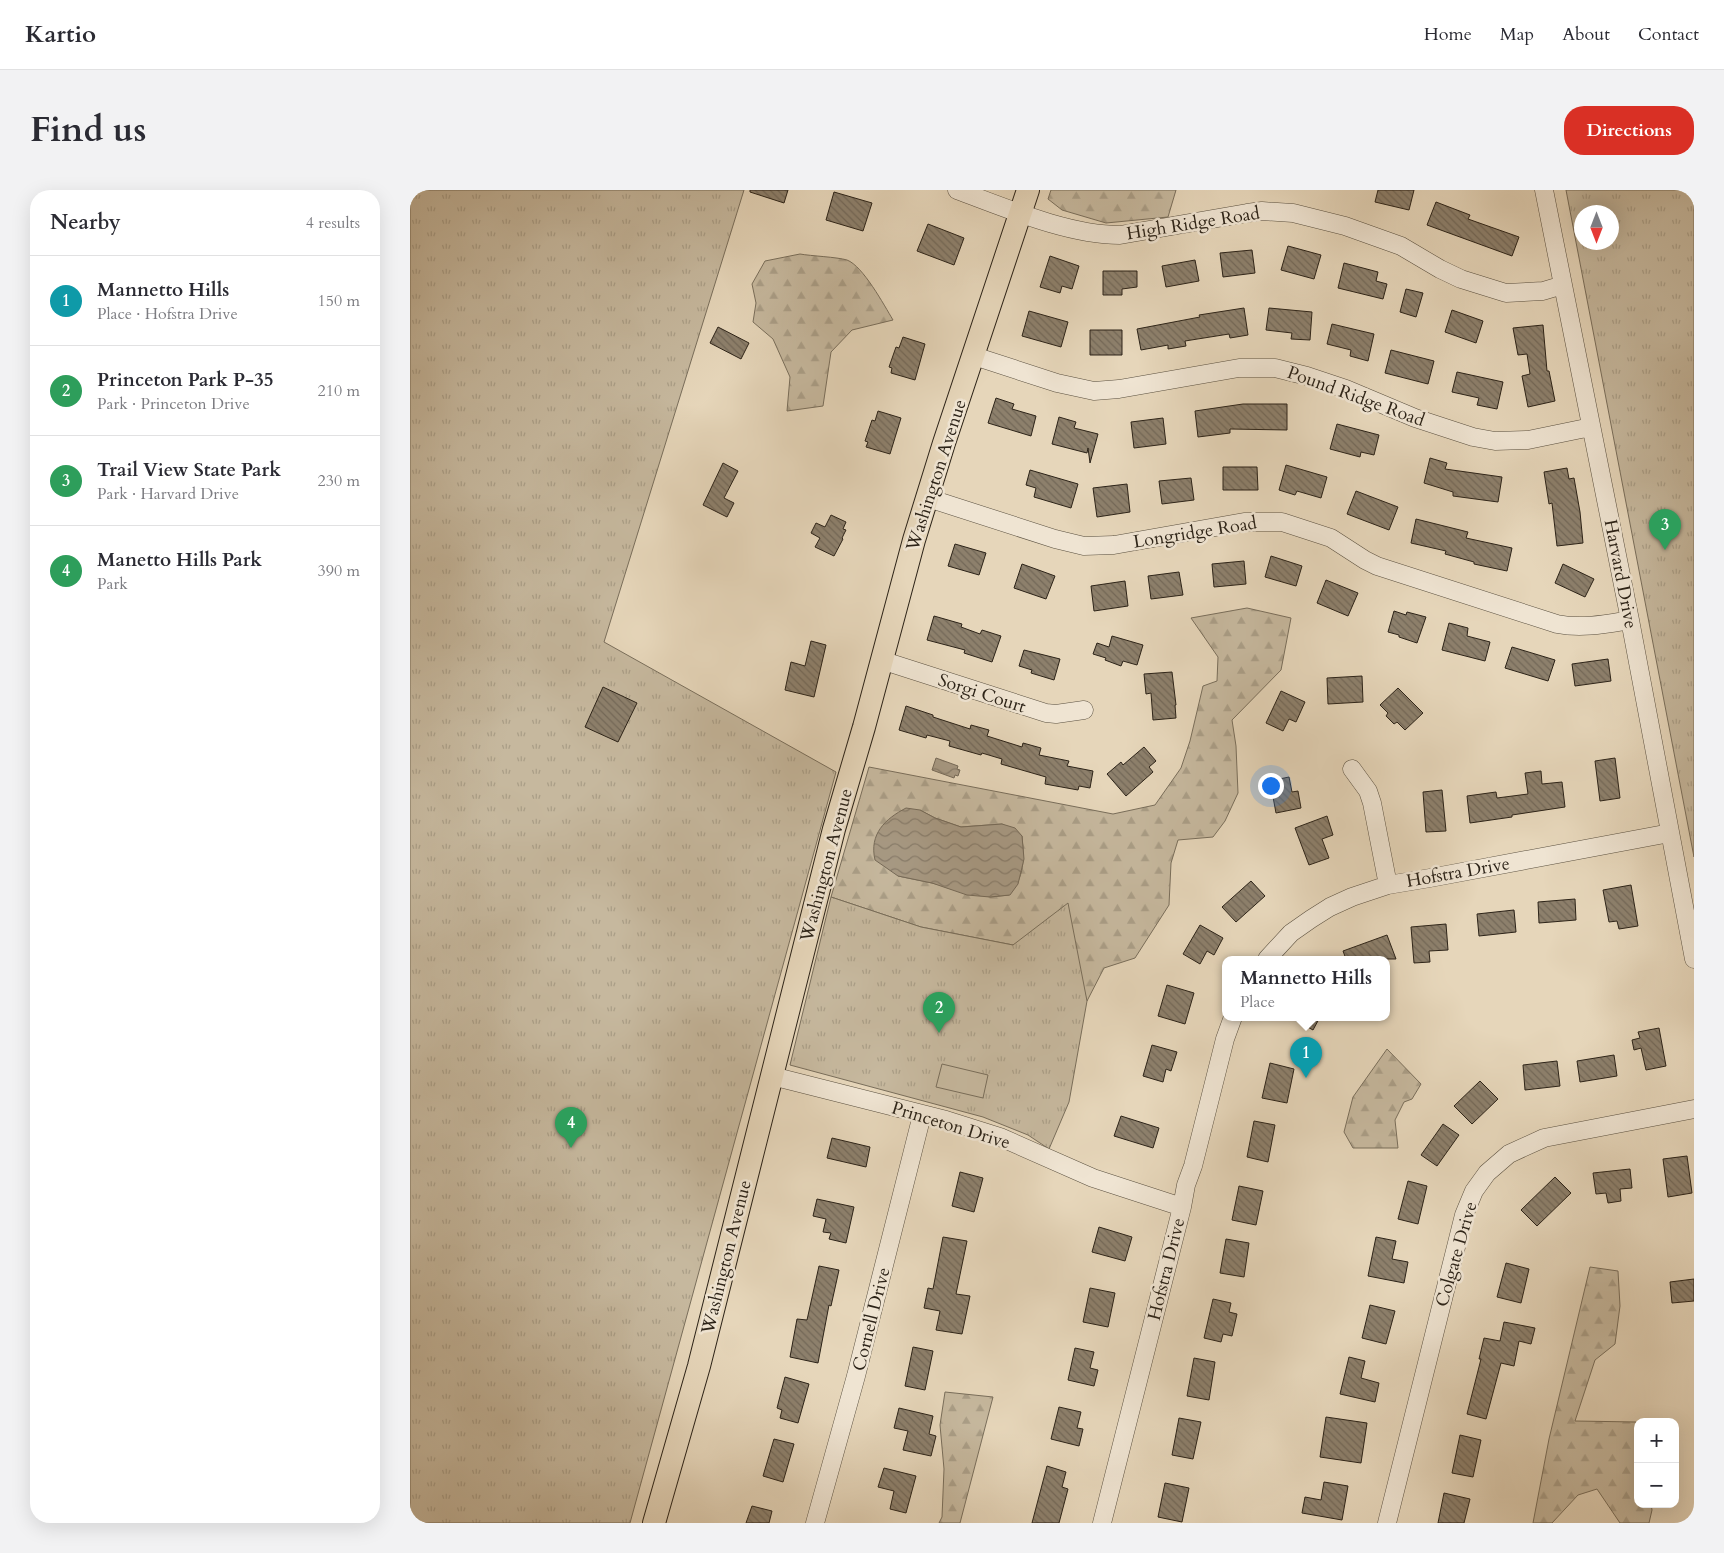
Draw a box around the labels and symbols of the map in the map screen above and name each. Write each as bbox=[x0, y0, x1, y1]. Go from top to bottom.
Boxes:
street label: High Ridge Road bbox=[1125, 201, 1262, 246]
north arrow bbox=[1574, 205, 1619, 250]
street label: Pound Ridge Road bbox=[1284, 360, 1428, 433]
street label: Washington Avenue bbox=[900, 396, 973, 555]
pin: 3 bbox=[1649, 509, 1681, 550]
street label: Longridge Road bbox=[1131, 510, 1259, 555]
street label: Harvard Drive bbox=[1598, 517, 1643, 631]
street label: Sorgi Court bbox=[935, 668, 1029, 720]
your location bbox=[1258, 773, 1284, 799]
street label: Washington Avenue bbox=[794, 786, 859, 946]
street label: Hofstra Drive bbox=[1404, 851, 1512, 894]
pin: 2 bbox=[923, 992, 955, 1033]
pin: 1 bbox=[1290, 1037, 1322, 1078]
street label: Princeton Drive bbox=[888, 1096, 1013, 1155]
pin: 4 bbox=[555, 1107, 587, 1148]
street label: Washington Avenue bbox=[695, 1178, 758, 1338]
street label: Colgate Drive bbox=[1430, 1199, 1483, 1310]
street label: Hofstra Drive bbox=[1142, 1215, 1191, 1323]
street label: Cornell Drive bbox=[847, 1265, 896, 1374]

